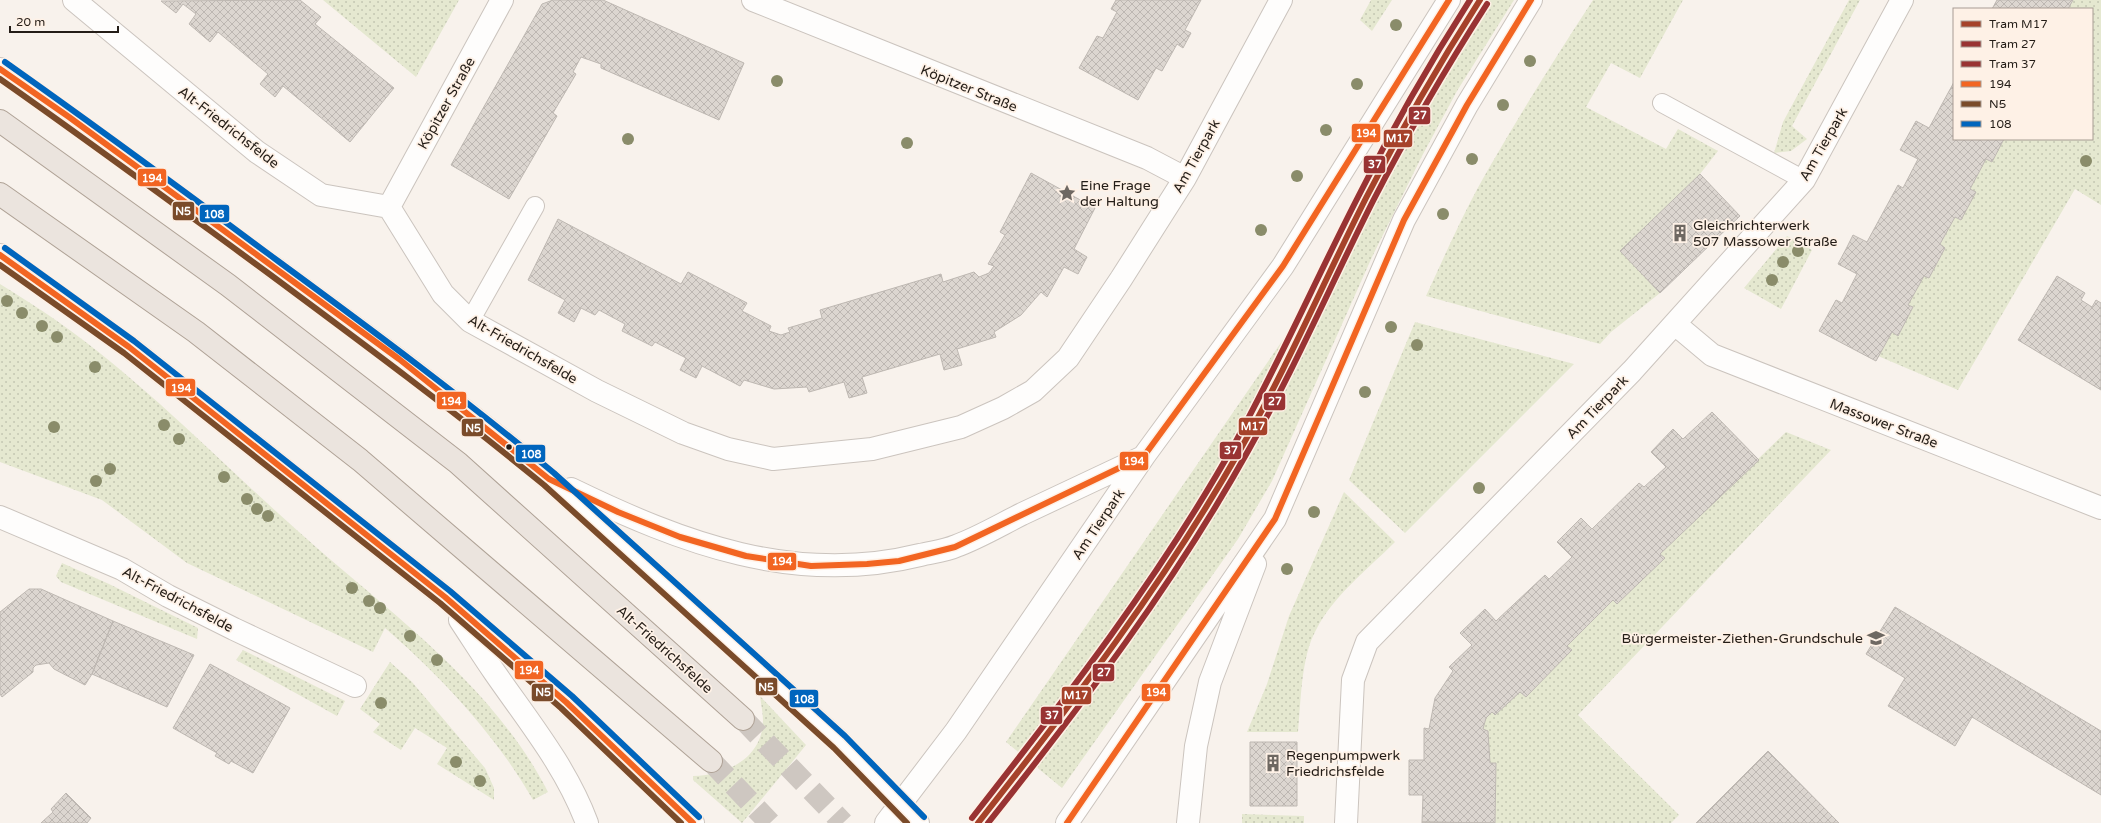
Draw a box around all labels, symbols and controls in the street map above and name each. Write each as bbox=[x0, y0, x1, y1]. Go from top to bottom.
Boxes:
scale bar bbox=[10, 8, 118, 34]
legend bbox=[1953, 8, 2093, 140]
text: 20 m bbox=[16, 15, 45, 29]
text: Tram M17 bbox=[1989, 17, 2048, 31]
text: Tram 27 bbox=[1989, 37, 2036, 51]
street label: Köpitzer Straße bbox=[414, 54, 479, 152]
text: Tram 37 bbox=[1989, 57, 2036, 71]
street label: Köpitzer Straße bbox=[918, 61, 1020, 116]
text: 194 bbox=[1989, 77, 2012, 91]
street label: Alt-Friedrichsfelde bbox=[175, 83, 283, 172]
text: N5 bbox=[1989, 97, 2006, 111]
street label: Am Tierpark bbox=[1796, 104, 1851, 184]
line badge: 27 bbox=[1408, 106, 1431, 125]
text: 27 bbox=[1413, 109, 1427, 122]
street label: Am Tierpark bbox=[1169, 116, 1224, 196]
text: 108 bbox=[1989, 117, 2012, 131]
line badge: 194 bbox=[1351, 123, 1381, 143]
text: 194 bbox=[1356, 127, 1376, 140]
line badge: M17 bbox=[1383, 129, 1413, 148]
text: M17 bbox=[1386, 132, 1410, 145]
line badge: 37 bbox=[1363, 155, 1386, 174]
text: 37 bbox=[1368, 158, 1382, 171]
line badge: 194 bbox=[137, 168, 167, 187]
text: 194 bbox=[142, 172, 162, 185]
place label: Eine Frage der Haltung bbox=[1080, 177, 1159, 210]
place icon: Eine Frage der Haltung bbox=[1057, 183, 1077, 203]
line badge: N5 bbox=[172, 201, 195, 221]
line badge: 108 bbox=[199, 204, 230, 223]
text: N5 bbox=[175, 205, 191, 218]
text: 108 bbox=[204, 208, 224, 221]
place label: Gleichrichterwerk 507 Massower Straße bbox=[1693, 217, 1838, 250]
building icon: Gleichrichterwerk 507 Massower Straße bbox=[1670, 223, 1690, 243]
street label: Alt-Friedrichsfelde bbox=[465, 311, 580, 388]
street label: Am Tierpark bbox=[1563, 372, 1632, 443]
line badge: 194 bbox=[165, 378, 196, 397]
text: 194 bbox=[171, 382, 191, 395]
line badge: 194 bbox=[436, 391, 467, 410]
line badge: 27 bbox=[1263, 392, 1286, 411]
text: 194 bbox=[441, 395, 461, 408]
text: 27 bbox=[1268, 395, 1282, 408]
street label: Massower Straße bbox=[1827, 395, 1940, 452]
line badge: M17 bbox=[1238, 417, 1268, 436]
line badge: N5 bbox=[461, 418, 484, 437]
text: M17 bbox=[1241, 420, 1265, 433]
text: N5 bbox=[465, 422, 481, 435]
line badge: 37 bbox=[1219, 441, 1242, 460]
unlabelled marker bbox=[504, 442, 514, 452]
line badge: 108 bbox=[515, 444, 546, 463]
text: 37 bbox=[1224, 444, 1238, 457]
text: 108 bbox=[521, 448, 541, 461]
line badge: 194 bbox=[1119, 451, 1149, 471]
text: 194 bbox=[1124, 455, 1144, 468]
street label: Am Tierpark bbox=[1069, 485, 1129, 563]
line badge: 194 bbox=[767, 552, 797, 571]
text: 194 bbox=[772, 555, 792, 568]
street label: Alt-Friedrichsfelde bbox=[119, 563, 236, 636]
street label: Alt-Friedrichsfelde bbox=[613, 602, 716, 697]
school or university icon: Bürgermeister-Ziethen-Grundschule bbox=[1866, 628, 1886, 648]
place label: Bürgermeister-Ziethen-Grundschule bbox=[1622, 630, 1863, 647]
line badge: 194 bbox=[514, 660, 544, 680]
line badge: 27 bbox=[1092, 663, 1115, 682]
text: 194 bbox=[519, 664, 539, 677]
text: 27 bbox=[1097, 666, 1111, 679]
line badge: N5 bbox=[755, 677, 778, 696]
text: N5 bbox=[758, 681, 774, 694]
line badge: N5 bbox=[531, 683, 554, 702]
line badge: 194 bbox=[1141, 683, 1171, 702]
text: N5 bbox=[535, 686, 551, 699]
line badge: M17 bbox=[1061, 686, 1092, 705]
text: 194 bbox=[1146, 686, 1166, 699]
line badge: 108 bbox=[789, 689, 819, 708]
text: M17 bbox=[1064, 689, 1088, 702]
text: 108 bbox=[794, 693, 814, 706]
line badge: 37 bbox=[1040, 706, 1063, 725]
text: 37 bbox=[1045, 709, 1059, 722]
place label: Regenpumpwerk Friedrichsfelde bbox=[1286, 747, 1400, 780]
building icon: Regenpumpwerk Friedrichsfelde bbox=[1263, 753, 1283, 773]

